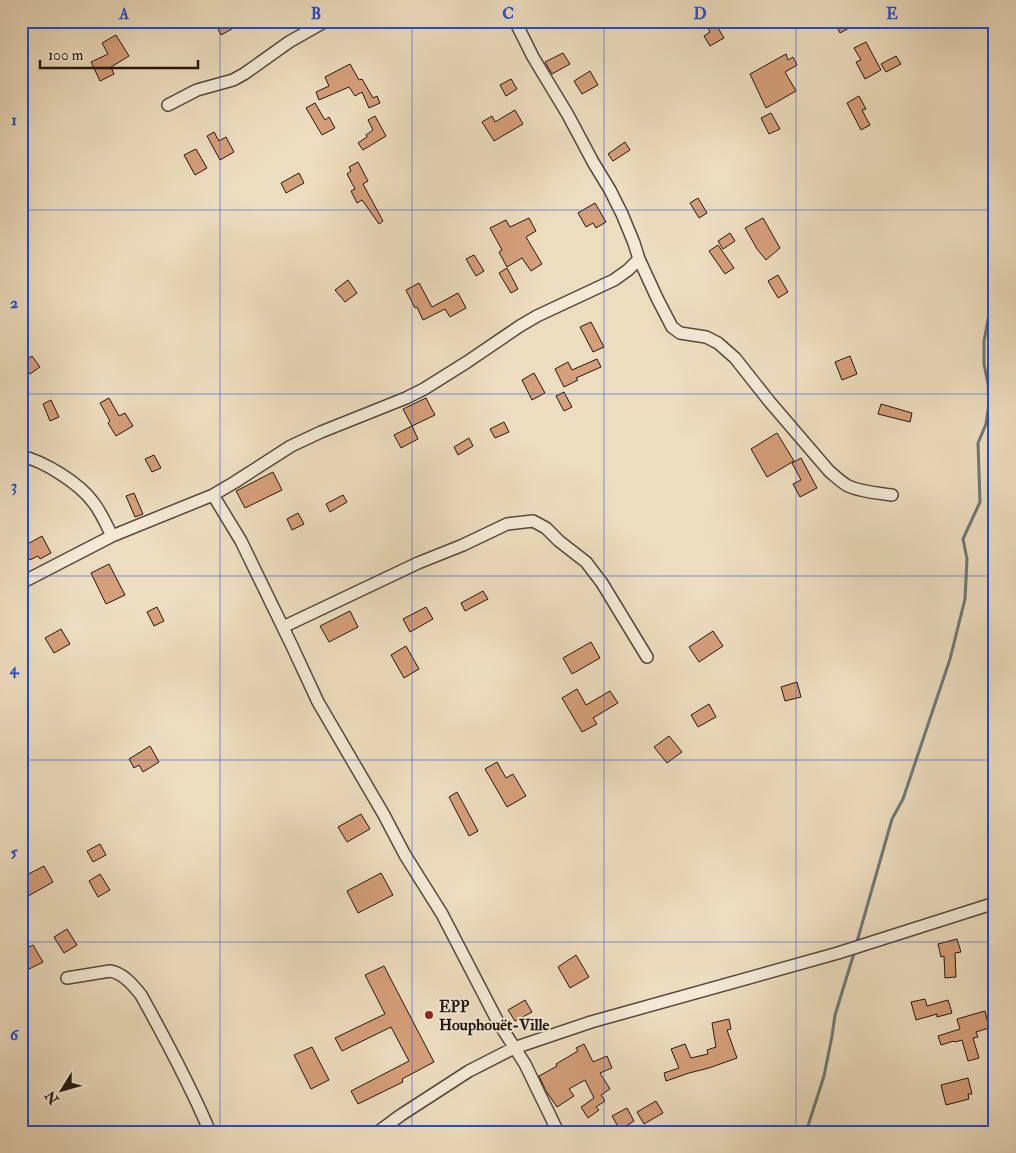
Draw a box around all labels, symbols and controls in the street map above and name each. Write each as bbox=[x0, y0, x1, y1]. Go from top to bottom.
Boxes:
text: A bbox=[118, 4, 130, 24]
text: B bbox=[311, 4, 321, 24]
text: C bbox=[502, 4, 514, 24]
text: D bbox=[693, 4, 707, 24]
text: E bbox=[886, 4, 898, 24]
scale bar bbox=[40, 38, 198, 70]
text: 100 m bbox=[48, 46, 84, 65]
text: 1 bbox=[11, 110, 17, 130]
text: 2 bbox=[10, 293, 18, 313]
text: 3 bbox=[11, 476, 17, 496]
text: 4 bbox=[9, 659, 20, 679]
text: 5 bbox=[10, 842, 18, 862]
place label: EPP Houphouët-Ville bbox=[439, 997, 550, 1036]
marker: EPP Houphouët-Ville bbox=[423, 1009, 435, 1021]
text: 6 bbox=[10, 1025, 20, 1045]
north arrow bbox=[38, 1066, 88, 1116]
text: N bbox=[41, 1087, 63, 1108]

